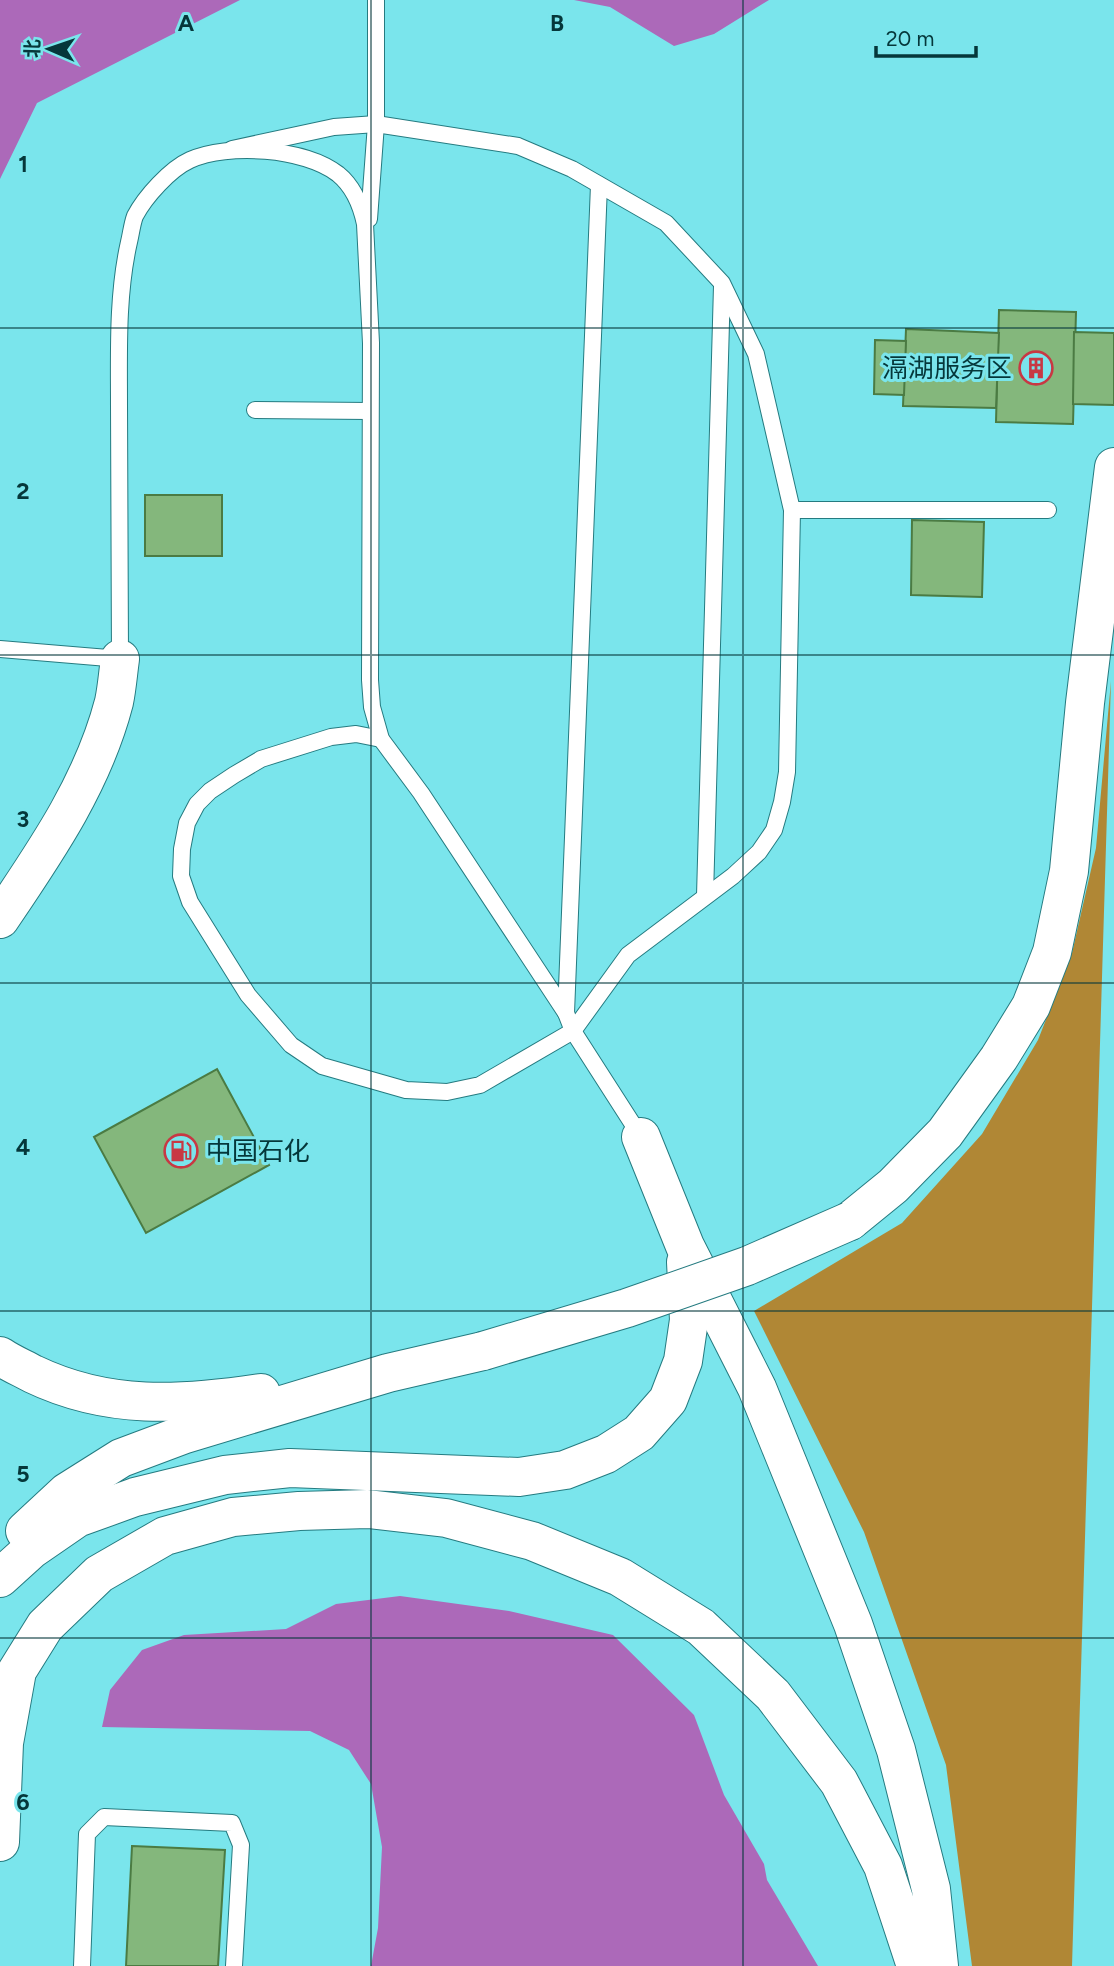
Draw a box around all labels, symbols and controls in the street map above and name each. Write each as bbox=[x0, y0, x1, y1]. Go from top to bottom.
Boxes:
text: A bbox=[178, 9, 195, 37]
text: B bbox=[550, 9, 564, 37]
north arrow bbox=[14, 14, 84, 84]
scale bar bbox=[876, 14, 976, 58]
text: 20 m bbox=[886, 26, 934, 51]
text: 北 bbox=[21, 39, 44, 58]
text: 1 bbox=[18, 150, 28, 178]
building icon: 滆湖服务区 bbox=[1017, 349, 1055, 387]
place label: 滆湖服务区 bbox=[882, 352, 1012, 384]
text: 2 bbox=[16, 477, 30, 505]
text: 3 bbox=[17, 805, 29, 833]
fuel station icon: 中国石化 bbox=[162, 1132, 200, 1170]
text: 4 bbox=[16, 1133, 30, 1161]
place label: 中国石化 bbox=[206, 1135, 310, 1167]
text: 5 bbox=[16, 1460, 30, 1488]
text: 6 bbox=[16, 1788, 30, 1816]

